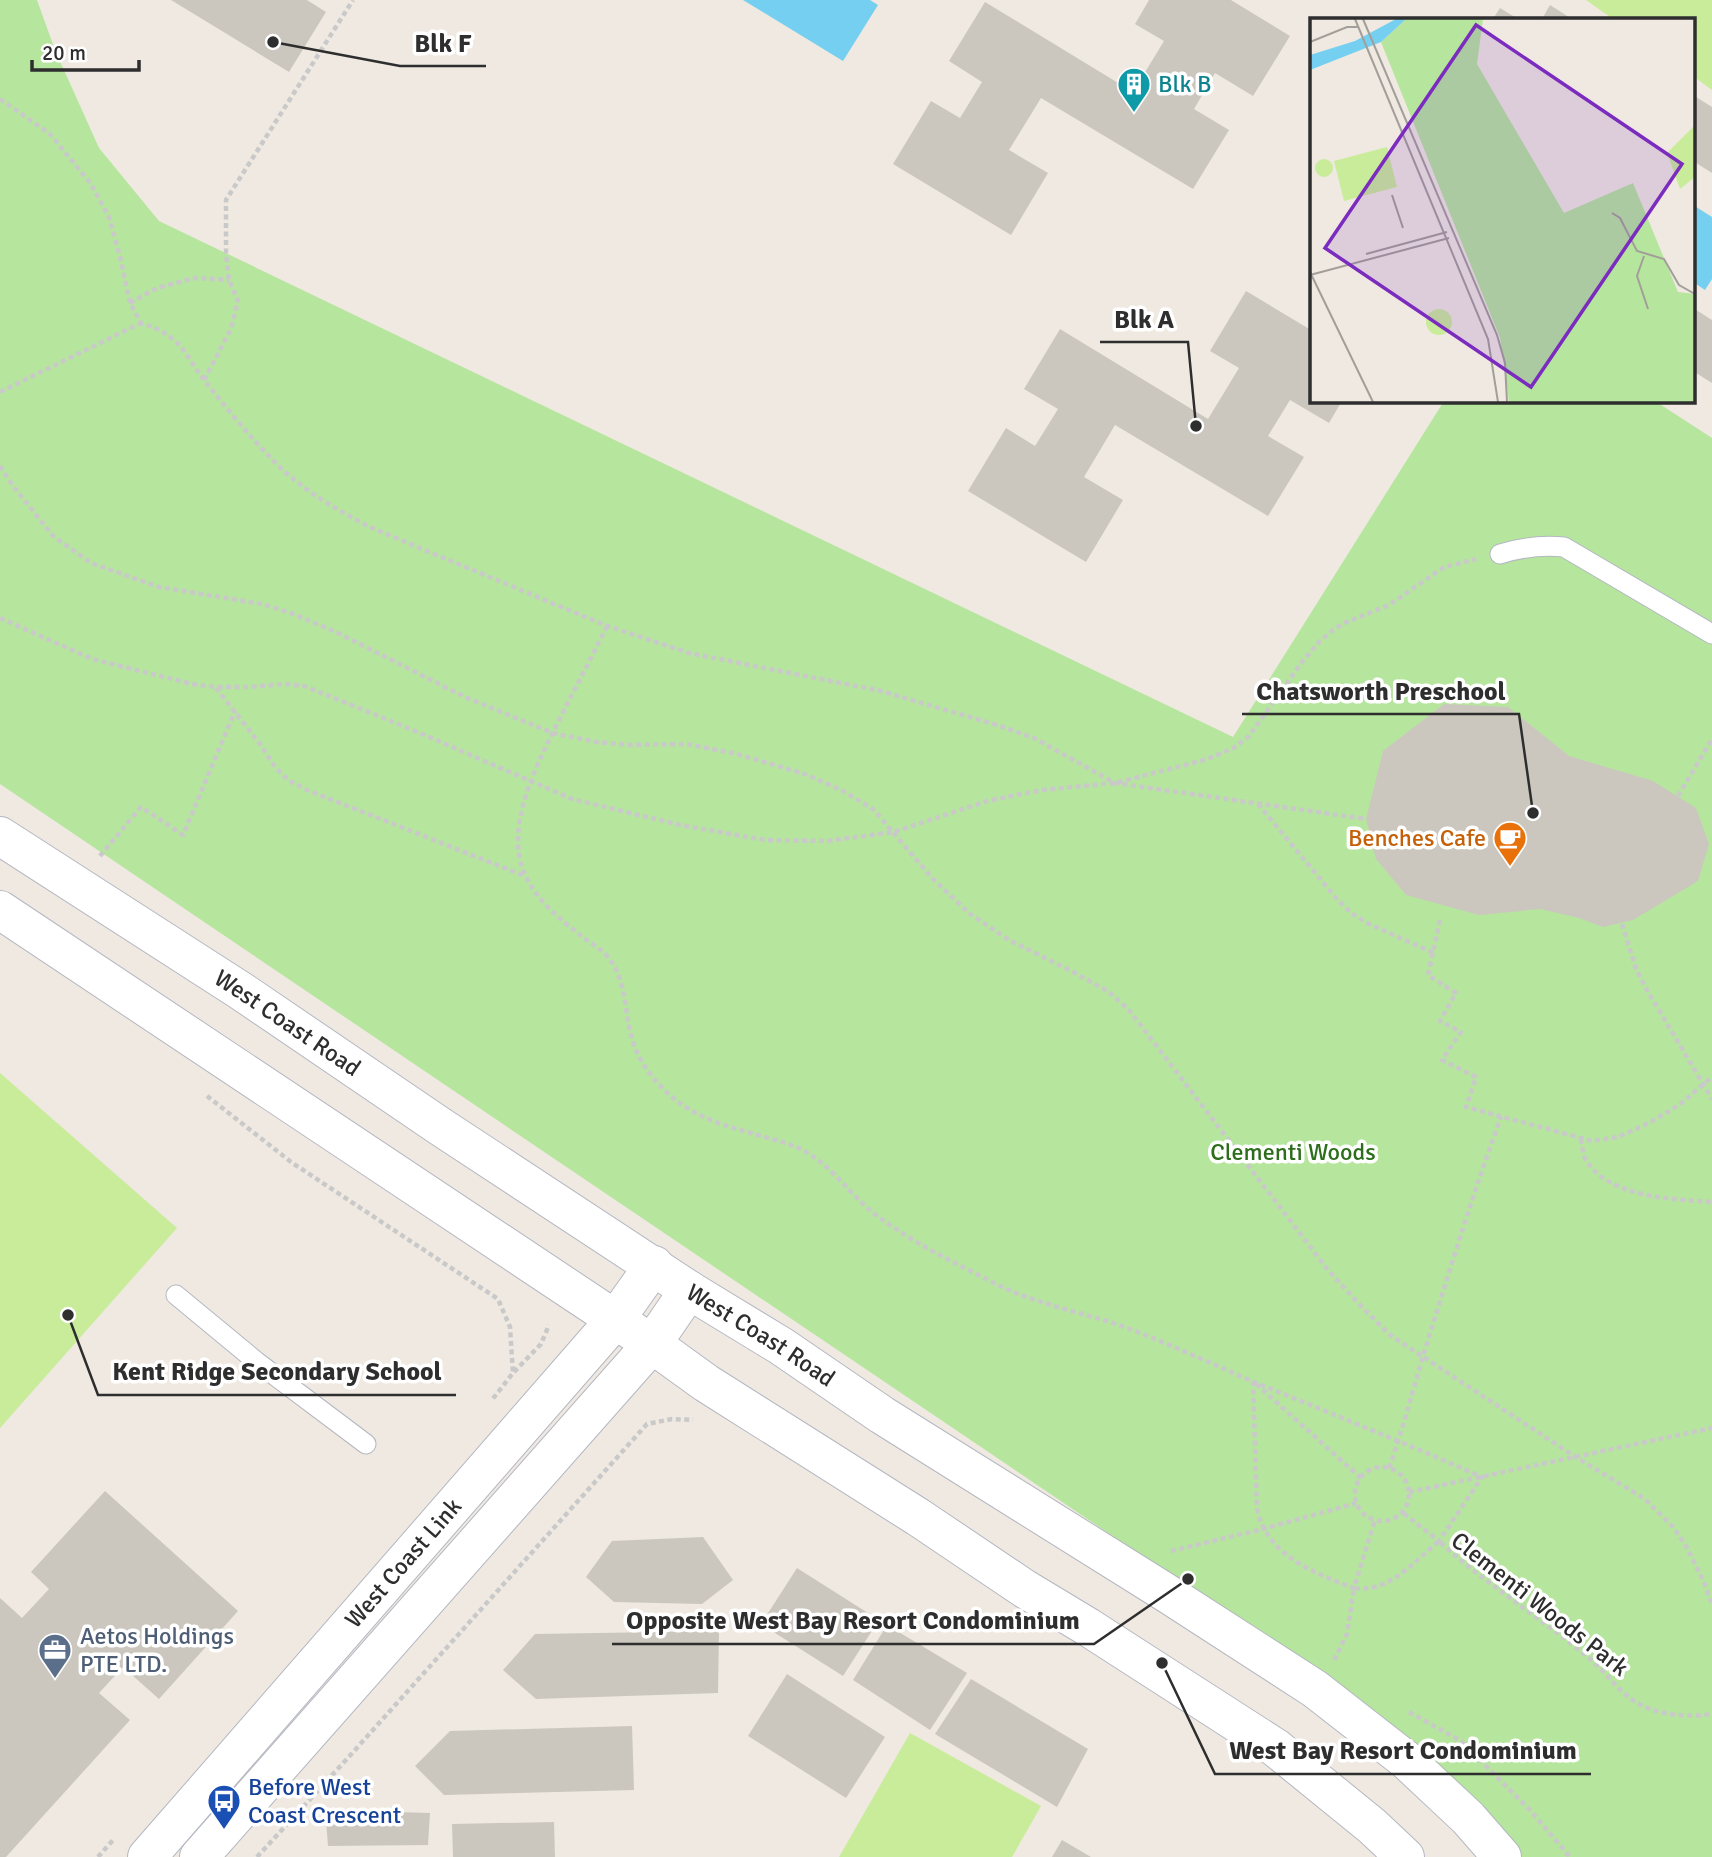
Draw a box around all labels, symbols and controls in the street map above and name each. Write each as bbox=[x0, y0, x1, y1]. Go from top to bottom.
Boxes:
inset map bbox=[1310, 18, 1694, 402]
callout: Blk F bbox=[400, 19, 486, 66]
scale bar bbox=[32, 28, 138, 72]
text: Blk F bbox=[414, 28, 472, 60]
text: 20 m bbox=[42, 40, 86, 66]
building icon: Blk B bbox=[1115, 65, 1153, 114]
place label: Blk B bbox=[1158, 69, 1211, 99]
callout: Blk A bbox=[1100, 295, 1188, 342]
text: Blk A bbox=[1114, 304, 1174, 336]
callout: Chatsworth Preschool bbox=[1242, 667, 1519, 714]
text: Chatsworth Preschool bbox=[1256, 676, 1506, 708]
cafe icon: Benches Cafe bbox=[1491, 819, 1529, 868]
place label: Benches Cafe bbox=[1348, 823, 1486, 853]
street label: West Coast Road bbox=[209, 963, 367, 1083]
park label: Clementi Woods bbox=[1210, 1137, 1376, 1167]
street label: West Coast Road bbox=[681, 1277, 841, 1394]
callout: Kent Ridge Secondary School bbox=[98, 1348, 456, 1395]
text: Kent Ridge Secondary School bbox=[112, 1356, 442, 1388]
street label: West Coast Link bbox=[339, 1492, 468, 1634]
street label: Clementi Woods Park bbox=[1445, 1525, 1635, 1683]
callout: Opposite West Bay Resort Condominium bbox=[612, 1597, 1094, 1644]
text: Opposite West Bay Resort Condominium bbox=[626, 1605, 1080, 1637]
place label: Aetos Holdings PTE LTD. bbox=[80, 1621, 234, 1679]
office icon: Aetos Holdings PTE LTD. bbox=[36, 1631, 74, 1680]
callout: West Bay Resort Condominium bbox=[1215, 1727, 1591, 1774]
text: West Bay Resort Condominium bbox=[1229, 1735, 1577, 1767]
place label: Before West Coast Crescent bbox=[248, 1772, 401, 1830]
bus stop icon: Before West Coast Crescent bbox=[205, 1782, 243, 1831]

